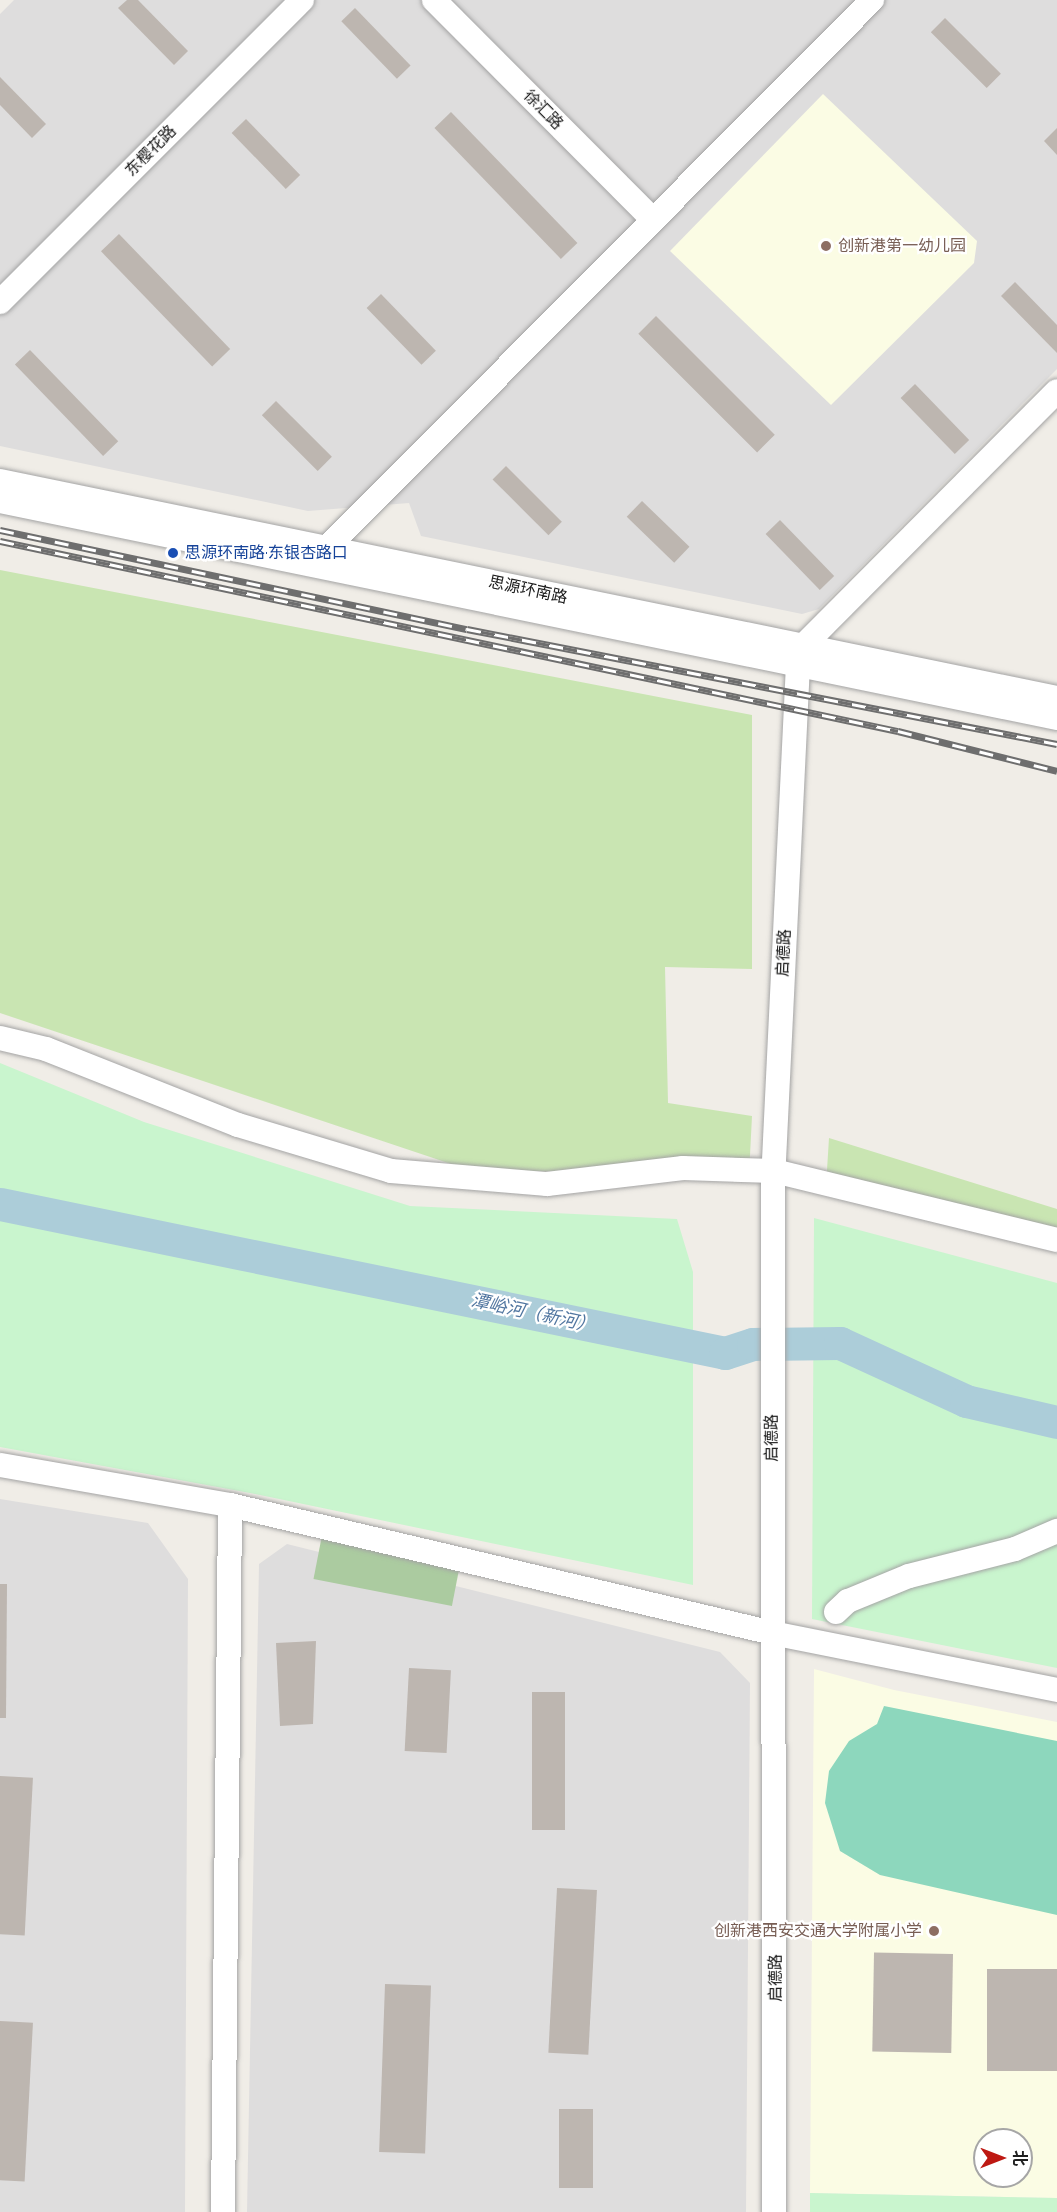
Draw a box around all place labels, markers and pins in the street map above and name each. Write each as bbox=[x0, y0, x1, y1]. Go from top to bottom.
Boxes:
place label: 创新港第一幼儿园 bbox=[838, 236, 966, 256]
marker: 创新港第一幼儿园 bbox=[819, 239, 833, 253]
place label: 思源环南路·东银杏路口 bbox=[185, 543, 348, 563]
marker: 思源环南路·东银杏路口 bbox=[166, 546, 180, 560]
place label: 创新港西安交通大学附属小学 bbox=[714, 1921, 922, 1941]
marker: 创新港西安交通大学附属小学 bbox=[927, 1924, 941, 1938]

